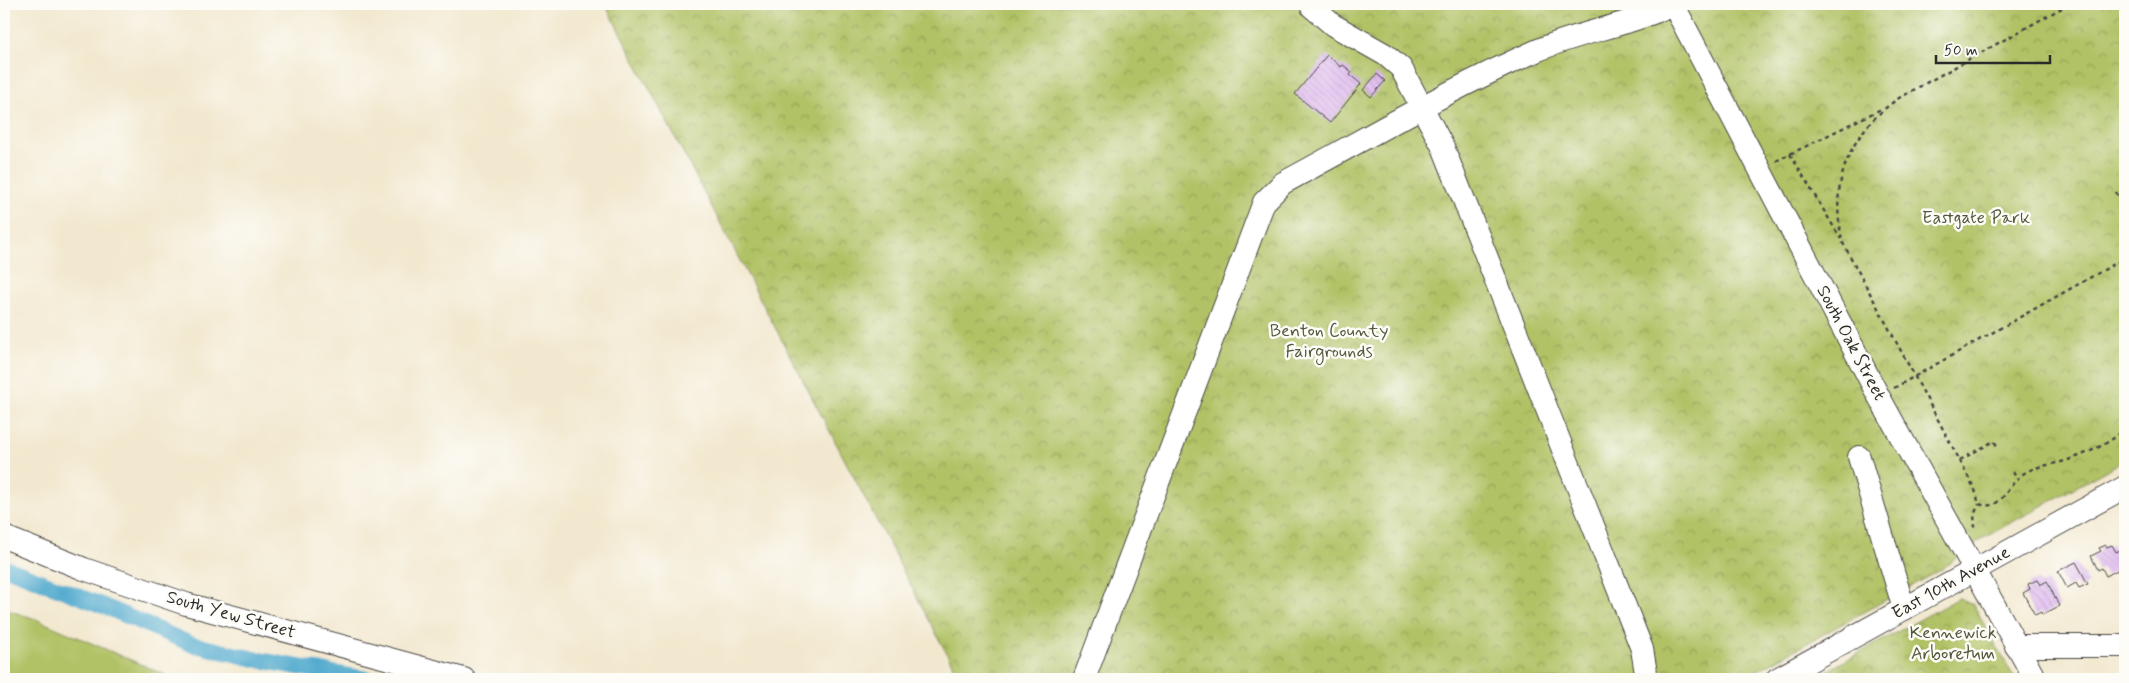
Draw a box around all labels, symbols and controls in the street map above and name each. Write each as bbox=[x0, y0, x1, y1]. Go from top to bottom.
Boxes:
scale bar bbox=[1936, 32, 2050, 64]
text: 50 m bbox=[1944, 41, 1978, 61]
park label: Eastgate Park bbox=[1922, 206, 2030, 230]
street label: South Oak Street bbox=[1811, 281, 1892, 405]
park label: Benton County Fairgrounds bbox=[1270, 319, 1388, 365]
street label: East 10th Avenue bbox=[1888, 541, 2014, 625]
street label: South Yew Street bbox=[164, 585, 298, 645]
park label: Kennewick Arboretum bbox=[1909, 621, 1997, 666]

